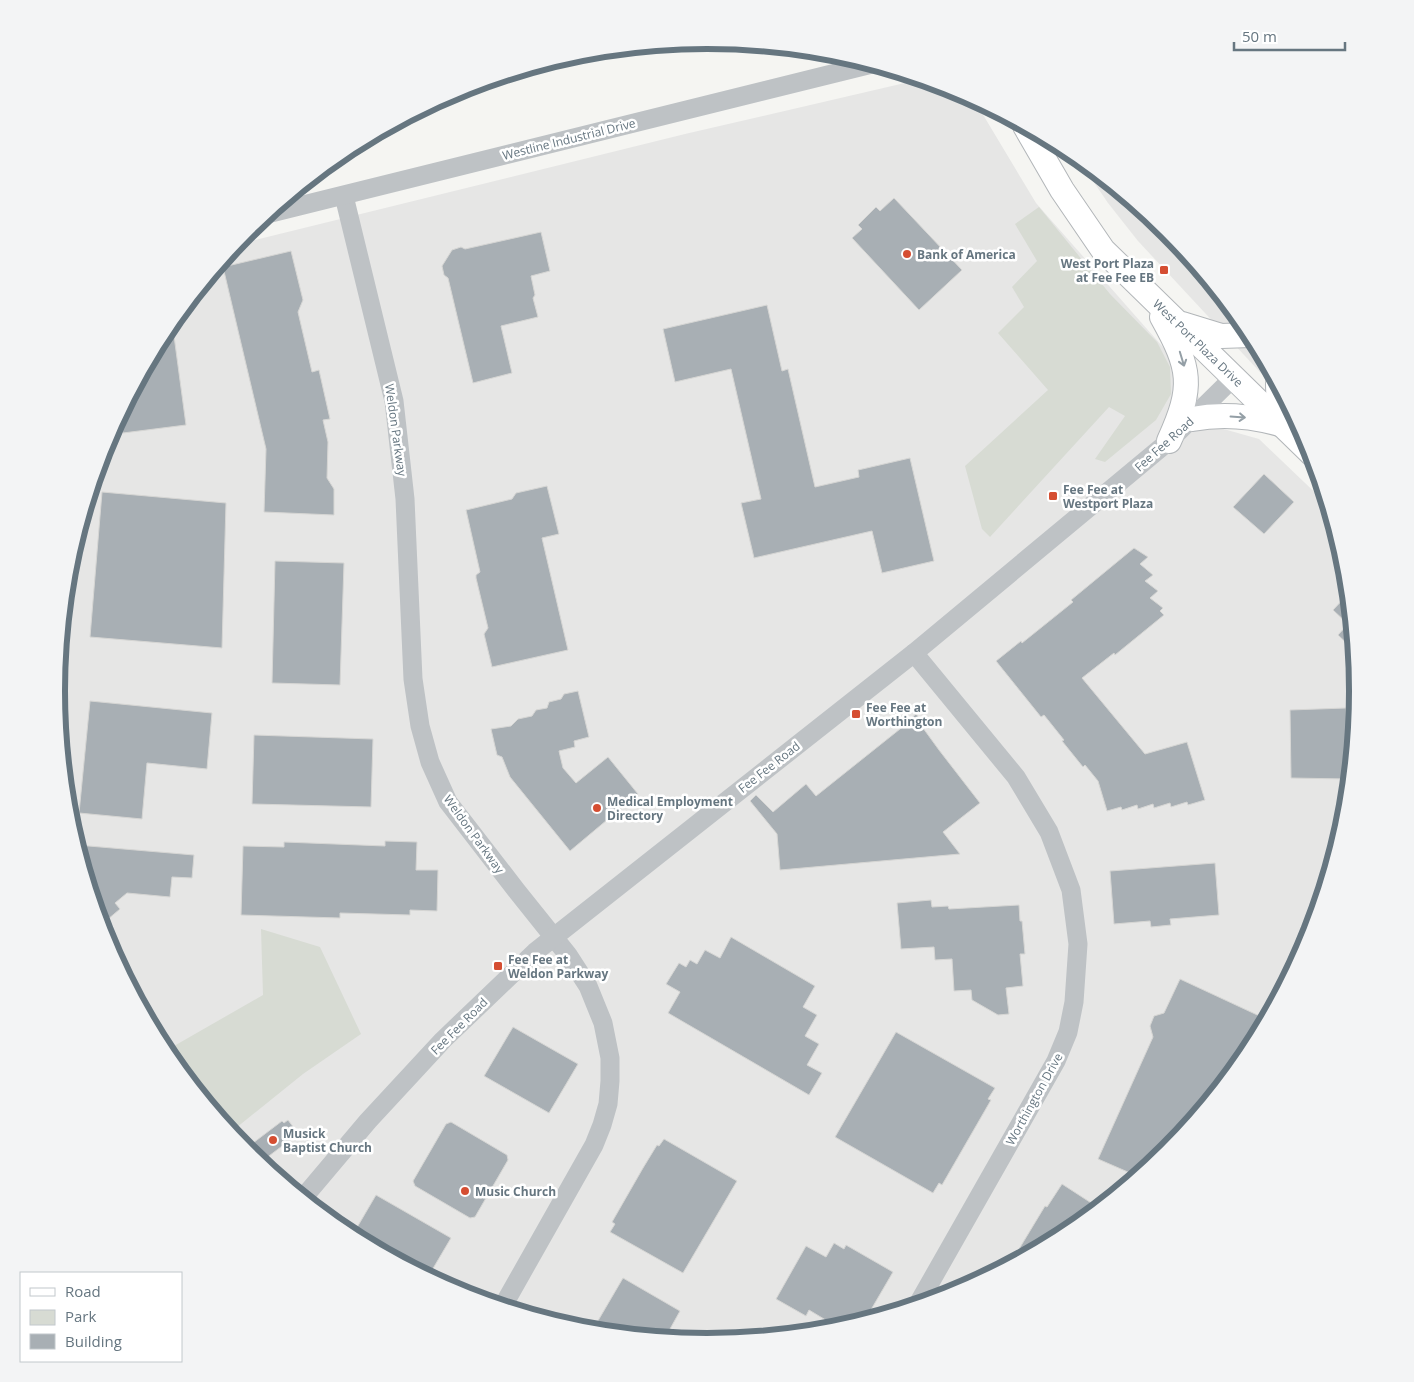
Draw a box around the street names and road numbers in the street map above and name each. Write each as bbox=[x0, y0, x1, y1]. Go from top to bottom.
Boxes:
street label: Westline Industrial Drive bbox=[501, 114, 638, 164]
street label: West Port Plaza Drive bbox=[1149, 295, 1247, 391]
street label: Weldon Parkway bbox=[381, 383, 411, 478]
street label: Fee Fee Road bbox=[1131, 413, 1197, 475]
street label: Fee Fee Road bbox=[735, 737, 803, 797]
street label: Weldon Parkway bbox=[440, 791, 509, 877]
street label: Fee Fee Road bbox=[427, 994, 491, 1058]
street label: Worthington Drive bbox=[1002, 1050, 1067, 1148]

